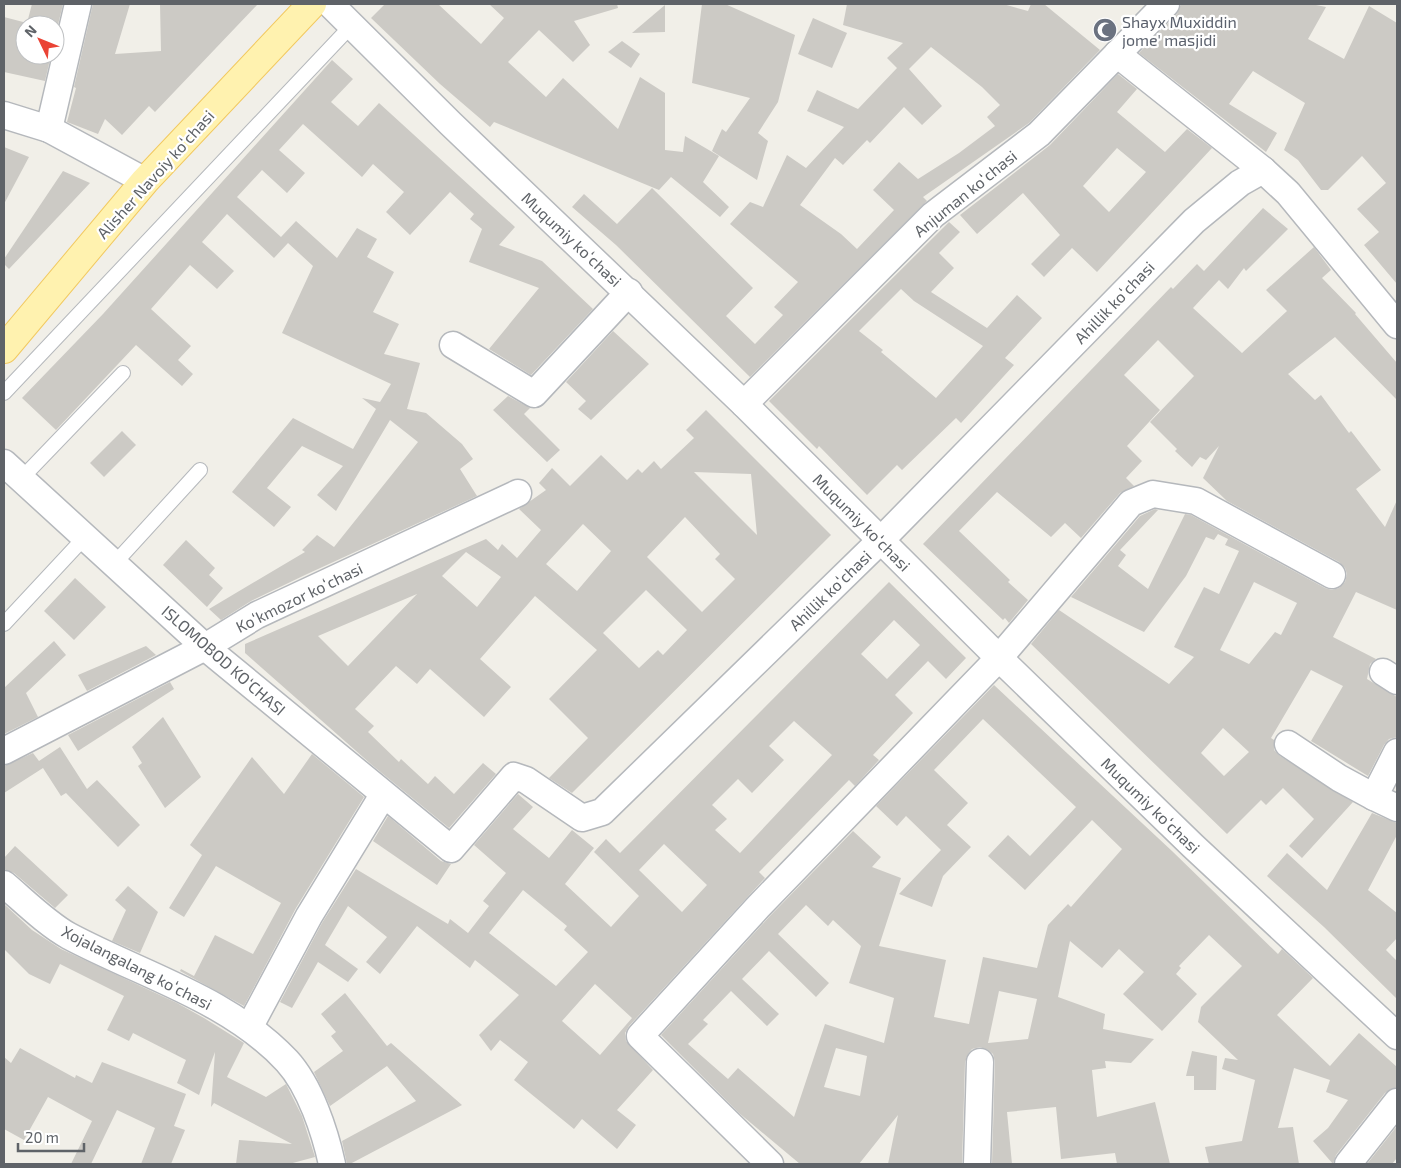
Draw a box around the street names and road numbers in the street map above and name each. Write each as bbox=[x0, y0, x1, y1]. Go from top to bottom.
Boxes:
street label: Alisher Navoiy koʻchasi bbox=[92, 106, 218, 242]
street label: Anjuman koʻchasi bbox=[910, 146, 1021, 241]
street label: Muqumiy koʻchasi bbox=[518, 188, 626, 290]
street label: Ahillik koʻchasi bbox=[1070, 257, 1158, 347]
street label: Muqumiy koʻchasi bbox=[809, 469, 915, 575]
street label: Ahillik koʻchasi bbox=[785, 546, 875, 634]
street label: Koʻkmozor koʻchasi bbox=[232, 558, 366, 636]
street label: ISLOMOBOD KO‘CHASI bbox=[158, 601, 290, 719]
street label: Muqumiy koʻchasi bbox=[1098, 753, 1204, 857]
street label: Xojalangalang koʻchasi bbox=[58, 921, 215, 1014]

